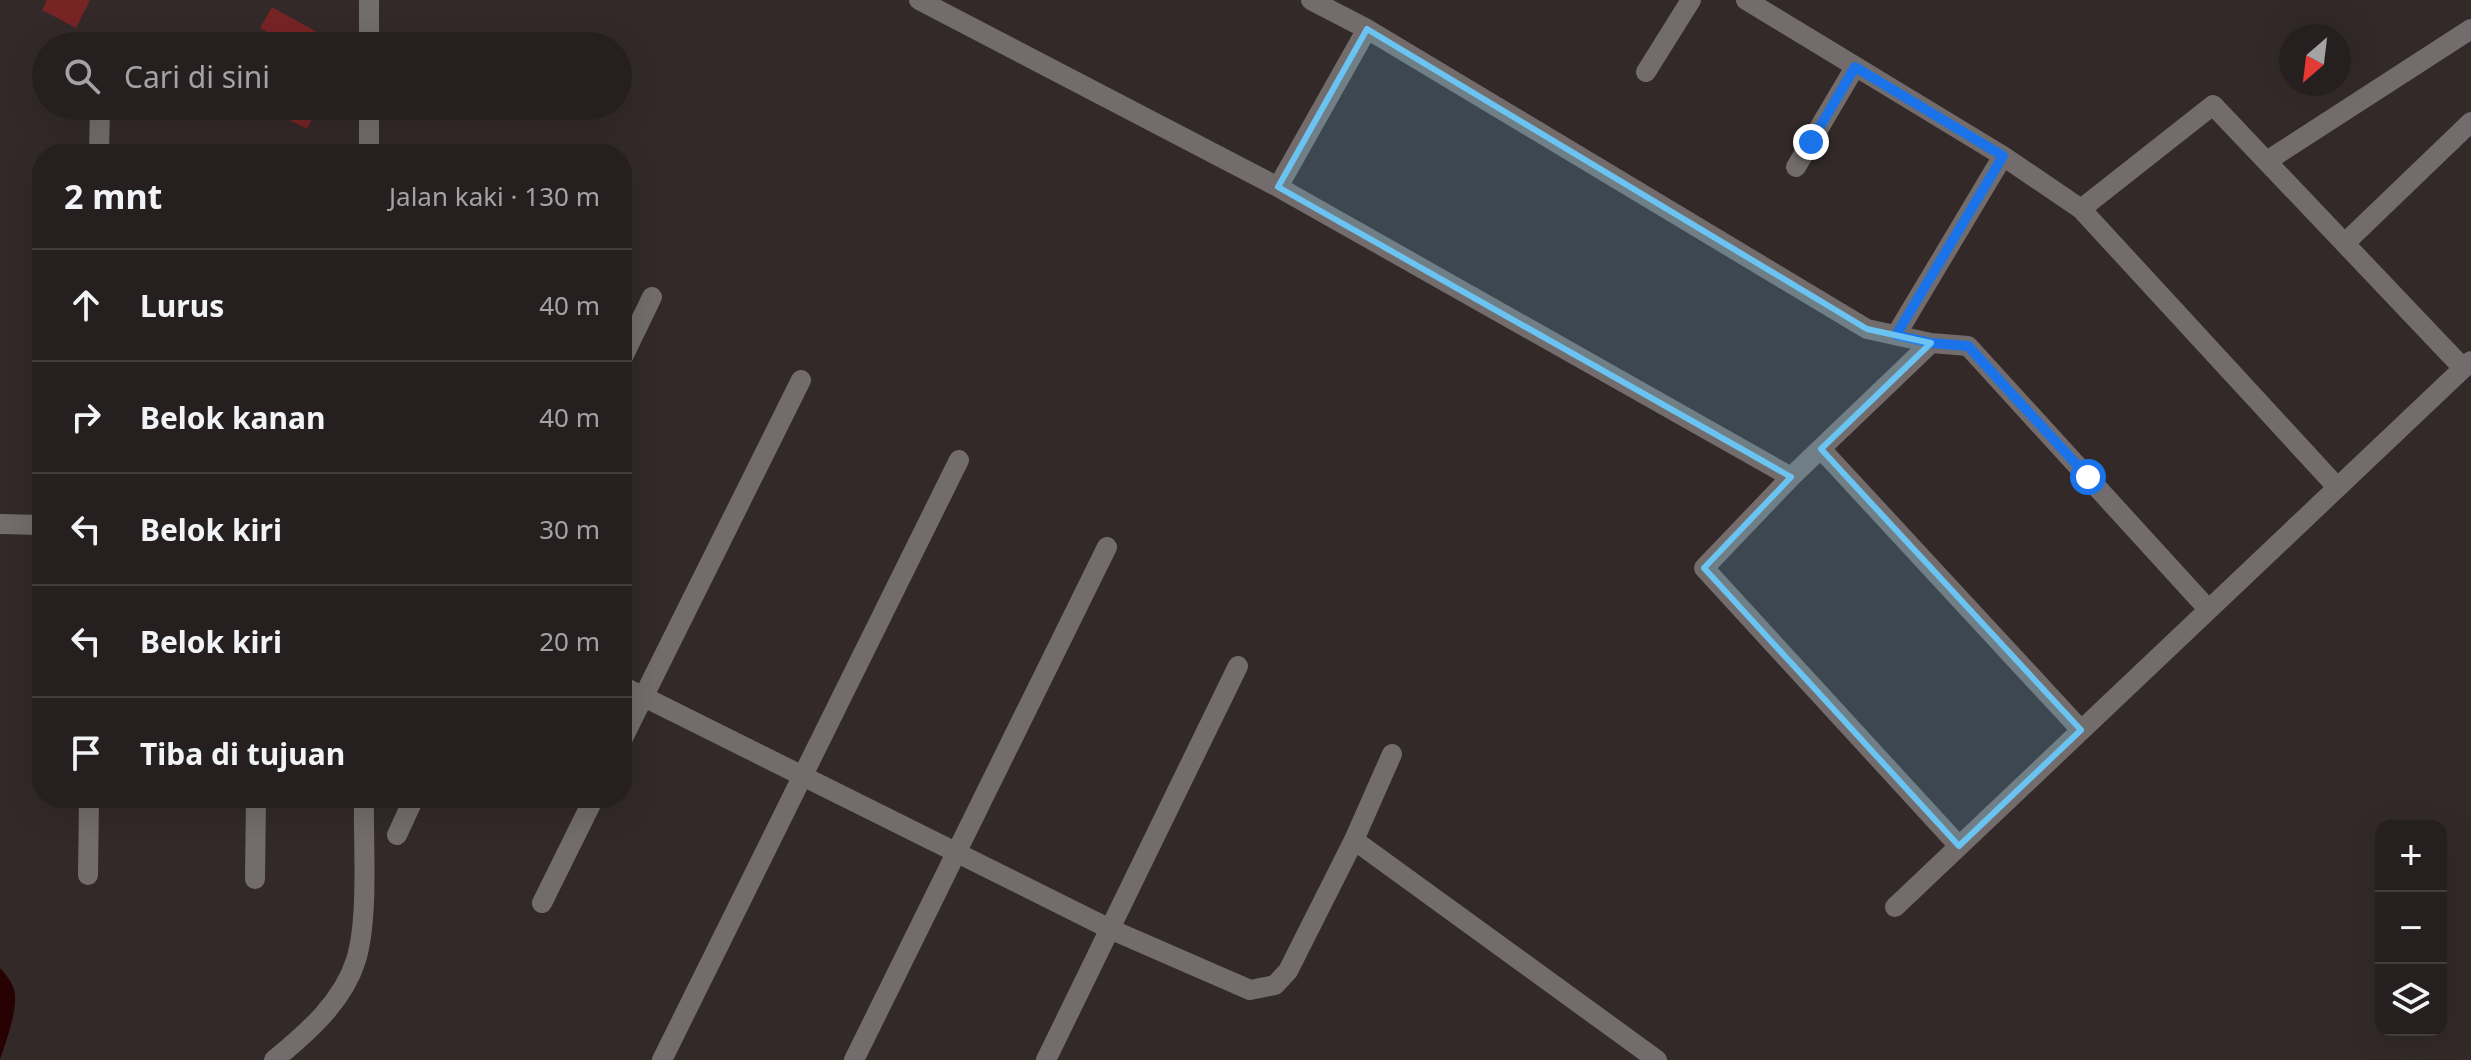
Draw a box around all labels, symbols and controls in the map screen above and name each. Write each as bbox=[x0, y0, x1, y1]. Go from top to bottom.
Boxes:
north arrow bbox=[2279, 24, 2351, 96]
search box bbox=[32, 32, 632, 120]
icon: search bbox=[60, 54, 104, 98]
text: Cari di sini bbox=[124, 56, 270, 97]
route end bbox=[1793, 124, 1829, 160]
text: 2 mnt bbox=[64, 173, 162, 219]
text: Jalan kaki · 130 m bbox=[389, 178, 600, 214]
icon: ahead bbox=[64, 283, 108, 327]
text: Lurus bbox=[140, 285, 224, 326]
text: 40 m bbox=[539, 287, 600, 323]
icon: right bbox=[64, 395, 108, 439]
text: Belok kanan bbox=[140, 397, 326, 438]
text: 40 m bbox=[539, 399, 600, 435]
route start bbox=[2070, 459, 2106, 495]
icon: left bbox=[64, 507, 108, 551]
text: Belok kiri bbox=[140, 509, 282, 550]
text: 30 m bbox=[539, 511, 600, 547]
icon: left bbox=[64, 619, 108, 663]
text: Belok kiri bbox=[140, 621, 282, 662]
text: 20 m bbox=[539, 623, 600, 659]
icon: arrive bbox=[64, 731, 108, 775]
text: Tiba di tujuan bbox=[140, 733, 345, 774]
map controls bbox=[2375, 820, 2447, 1036]
button: + bbox=[2375, 820, 2447, 892]
button: − bbox=[2375, 892, 2447, 964]
button: layers bbox=[2375, 964, 2447, 1036]

